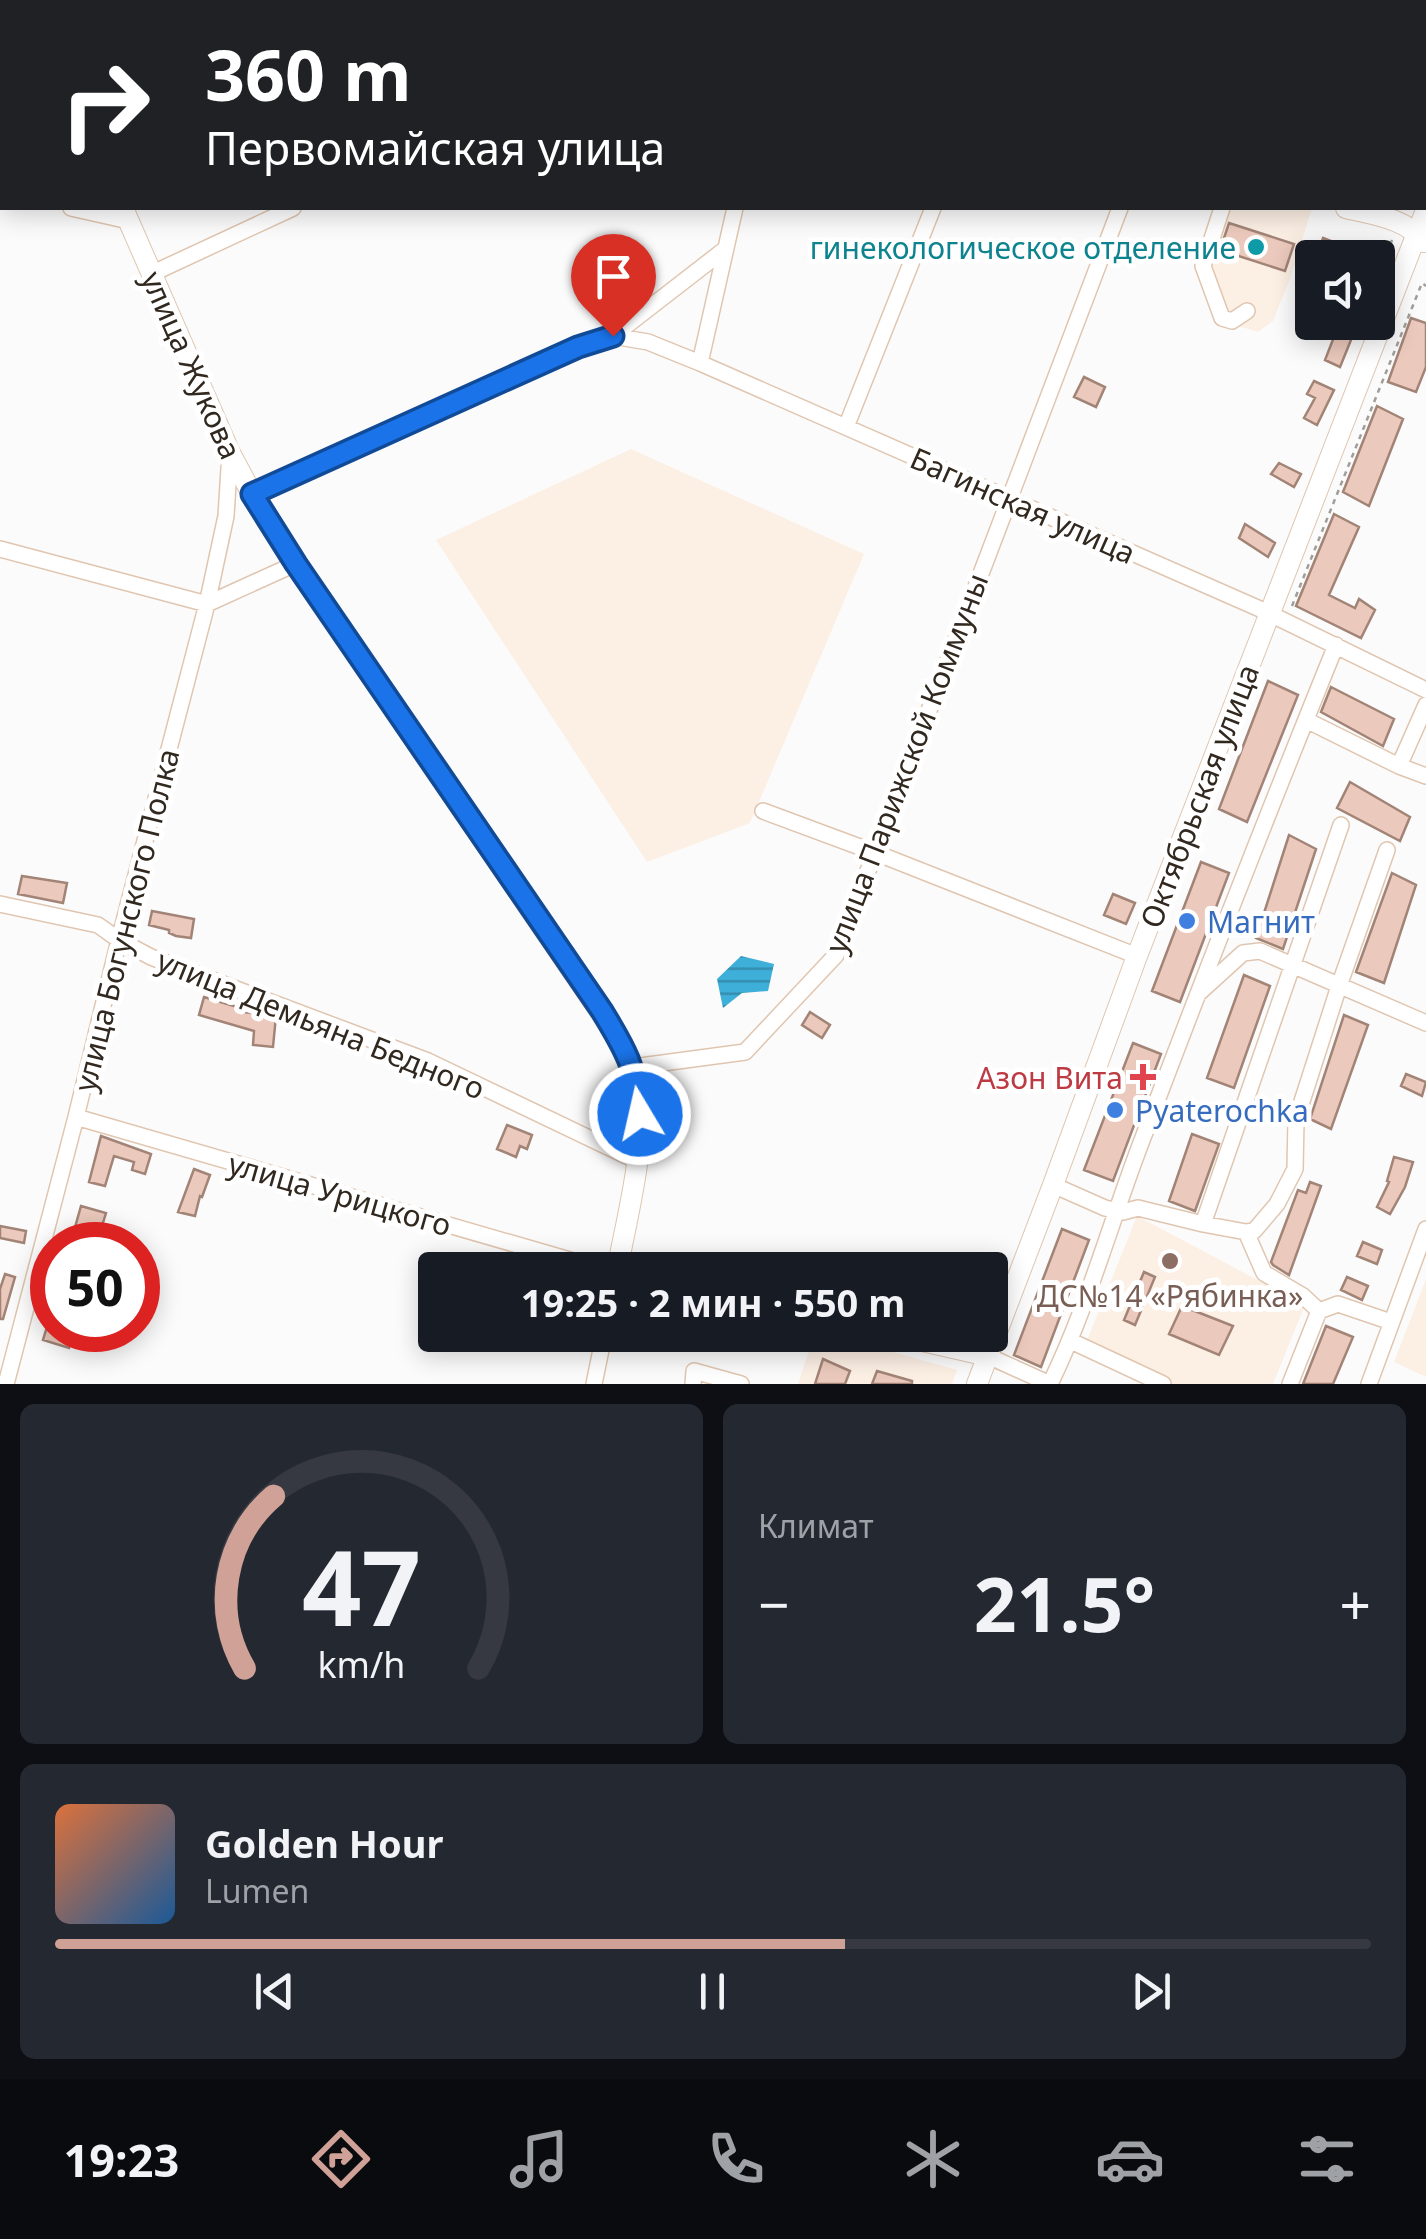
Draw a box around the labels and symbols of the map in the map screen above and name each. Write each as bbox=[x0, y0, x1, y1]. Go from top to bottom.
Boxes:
place label: гинекологическое отделение bbox=[810, 227, 1236, 268]
pin bbox=[571, 234, 656, 337]
marker: гинекологическое отделение bbox=[1245, 236, 1267, 258]
street label: улица Жукова bbox=[132, 265, 252, 465]
street label: Багинская улица bbox=[904, 437, 1142, 573]
street label: улица Парижской Коммуны bbox=[815, 567, 997, 959]
street label: Октябрьская улица bbox=[1130, 658, 1268, 934]
street label: улица Богунского Полка bbox=[64, 744, 188, 1096]
place label: Магнит bbox=[1207, 901, 1315, 942]
marker: Магнит bbox=[1176, 910, 1198, 932]
street label: улица Демьяна Бедного bbox=[151, 939, 491, 1109]
place label: Азон Вита bbox=[976, 1057, 1123, 1098]
position arrow bbox=[588, 1062, 692, 1166]
marker: Азон Вита bbox=[1132, 1066, 1154, 1088]
place label: Pyaterochka bbox=[1135, 1090, 1309, 1131]
marker: Pyaterochka bbox=[1104, 1099, 1126, 1121]
street label: улица Урицкого bbox=[224, 1143, 456, 1245]
speed limit sign: 50 bbox=[30, 1222, 160, 1352]
marker: ДС№14 «Рябинка» bbox=[1159, 1250, 1181, 1272]
place label: ДС№14 «Рябинка» bbox=[1037, 1275, 1303, 1316]

